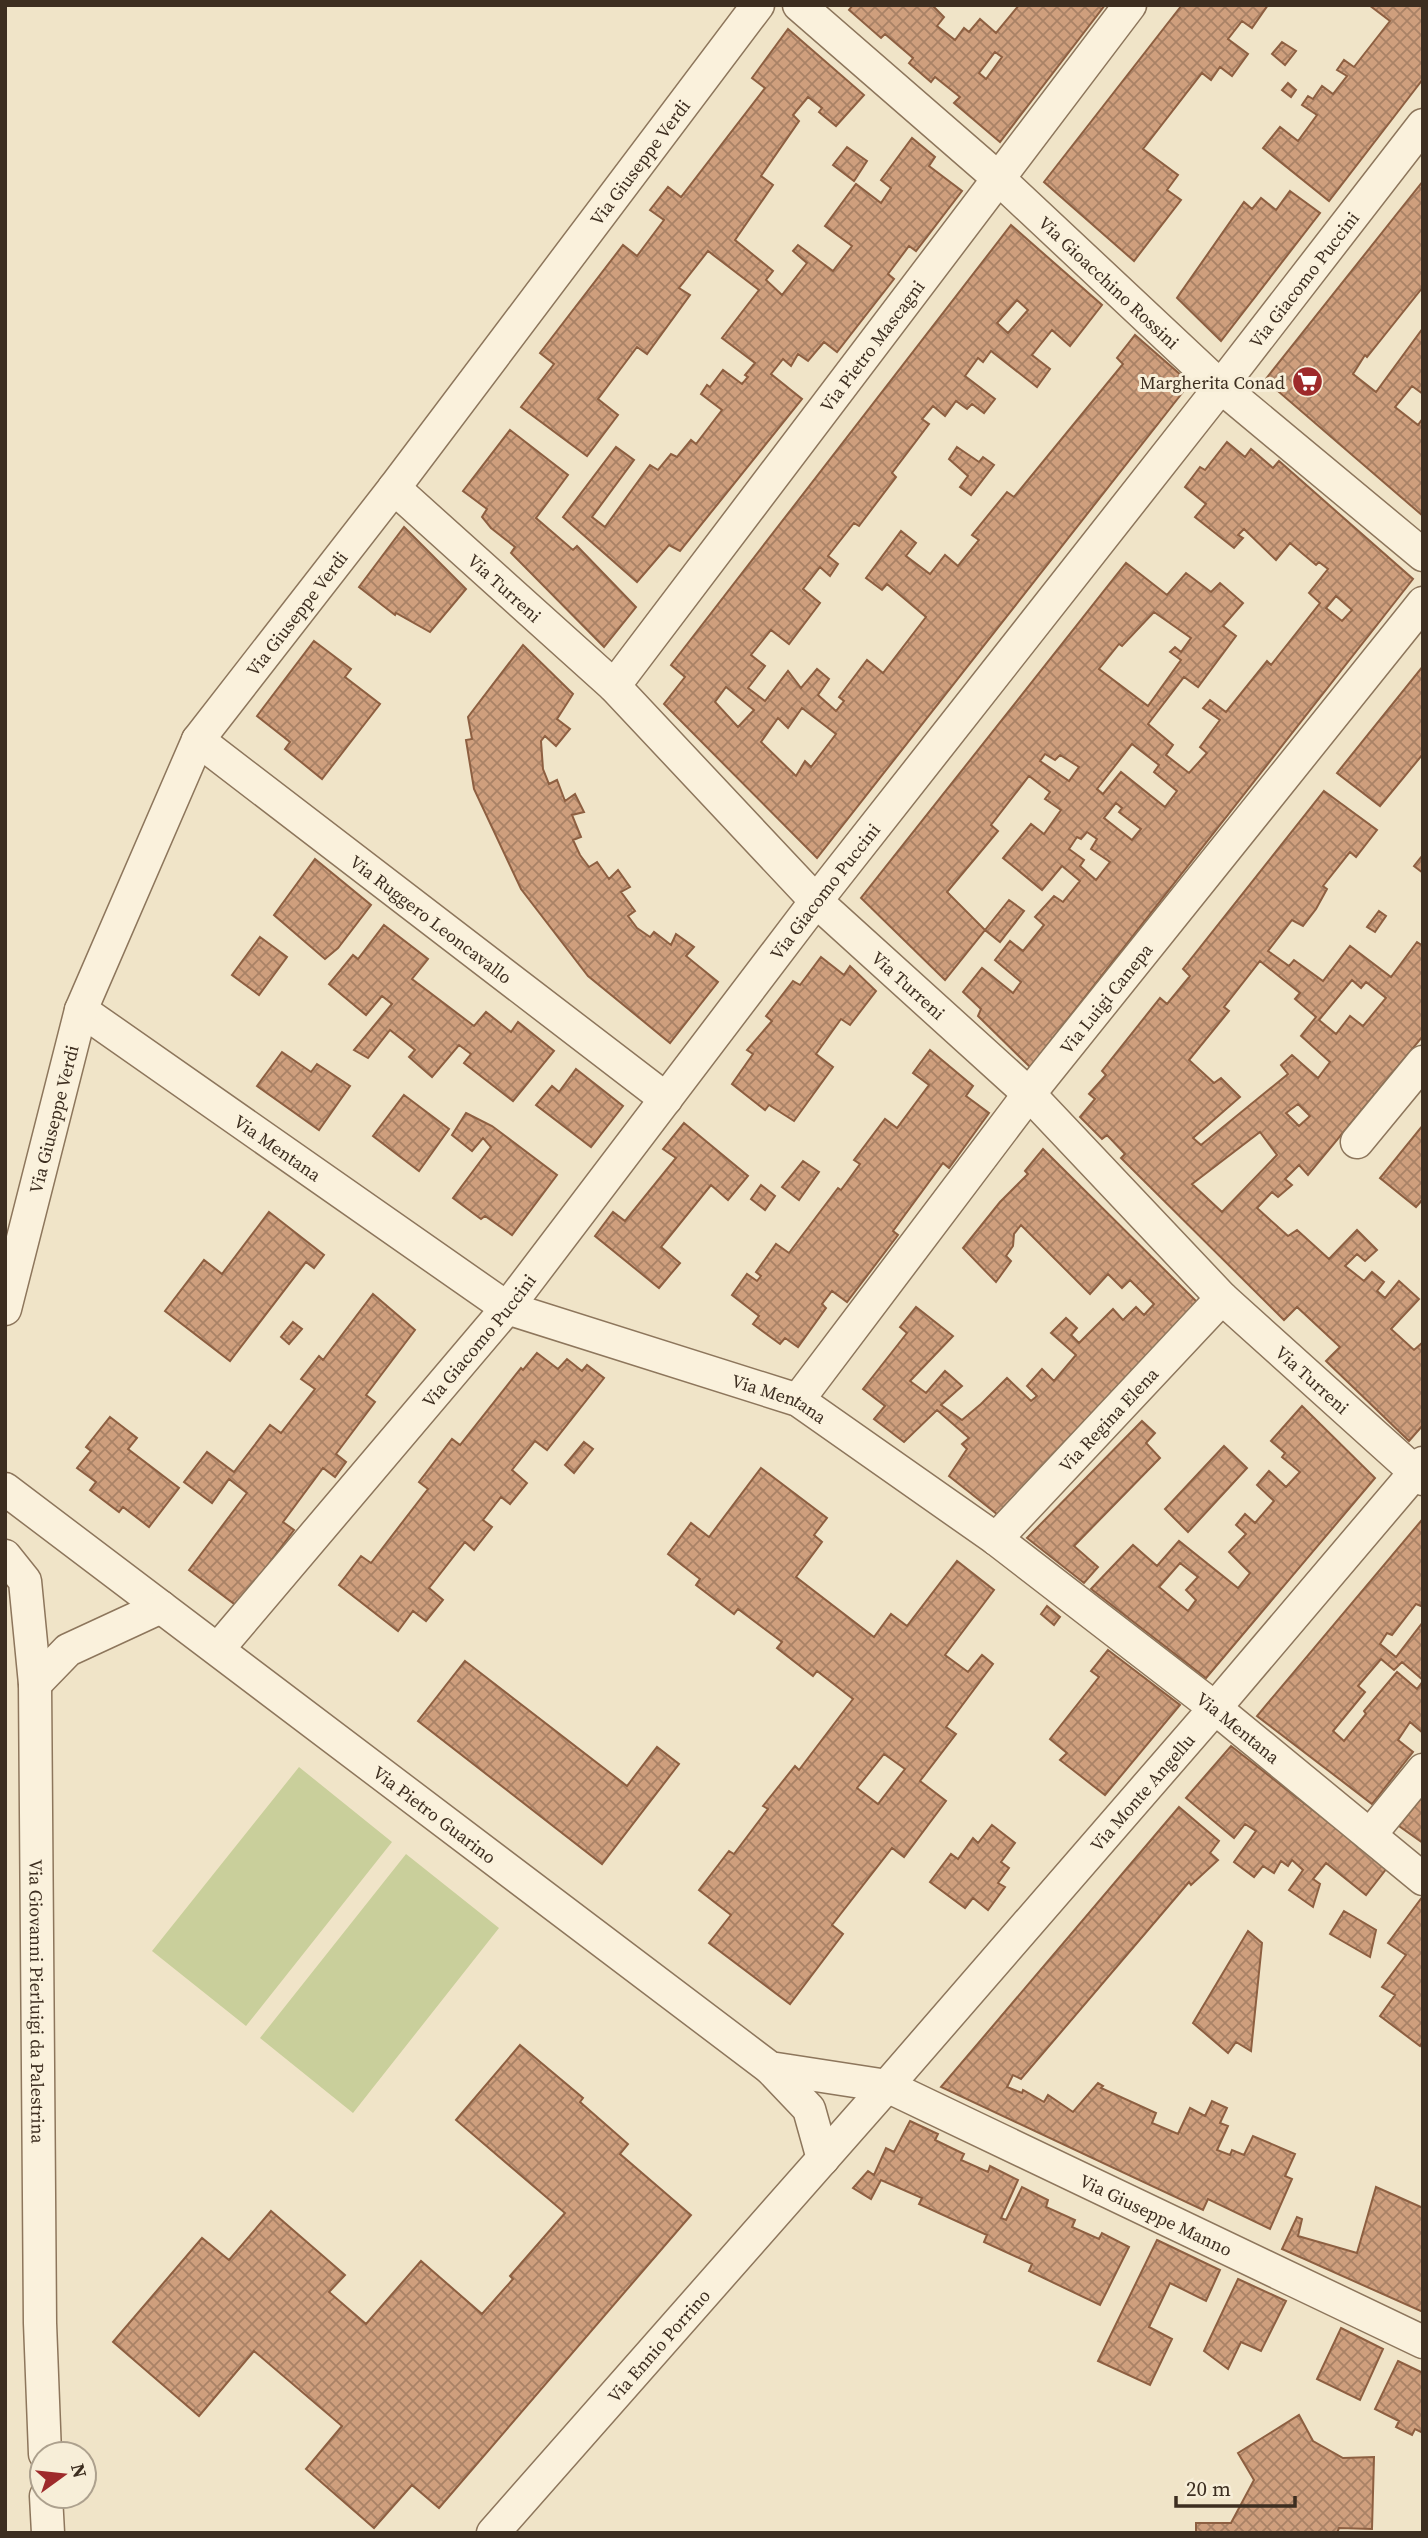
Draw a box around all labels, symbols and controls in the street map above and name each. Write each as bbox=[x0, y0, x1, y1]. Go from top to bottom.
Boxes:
street label: Via Giuseppe Verdi bbox=[584, 94, 695, 230]
street label: Via Giacomo Puccini bbox=[1243, 206, 1364, 353]
street label: Via Gioacchino Rossini bbox=[1033, 210, 1185, 354]
street label: Via Pietro Mascagni bbox=[814, 275, 930, 417]
supermarket icon: Margherita Conad bbox=[1291, 365, 1325, 399]
place label: Margherita Conad bbox=[1140, 370, 1285, 395]
street label: Via Giuseppe Verdi bbox=[240, 546, 353, 681]
street label: Via Turreni bbox=[462, 548, 547, 628]
street label: Via Giacomo Puccini bbox=[764, 818, 885, 964]
street label: Via Ruggero Leoncavallo bbox=[345, 849, 518, 989]
street label: Via Luigi Canepa bbox=[1054, 937, 1158, 1059]
street label: Via Turreni bbox=[866, 945, 951, 1025]
street label: Via Giuseppe Verdi bbox=[22, 1042, 84, 1196]
street label: Via Mentana bbox=[229, 1108, 327, 1187]
street label: Via Giacomo Puccini bbox=[416, 1268, 541, 1412]
street label: Via Turreni bbox=[1270, 1340, 1355, 1419]
street label: Via Regina Elena bbox=[1053, 1361, 1164, 1477]
street label: Via Mentana bbox=[729, 1367, 833, 1429]
street label: Via Mentana bbox=[1191, 1686, 1286, 1770]
street label: Via Monte Angellu bbox=[1084, 1728, 1200, 1856]
street label: Via Pietro Guarino bbox=[368, 1759, 502, 1869]
street label: Via Giovanni Pierluigi da Palestrina bbox=[24, 1859, 51, 2145]
street label: Via Giuseppe Manno bbox=[1076, 2167, 1237, 2262]
street label: Via Ennio Porrino bbox=[601, 2283, 715, 2408]
north arrow bbox=[28, 2440, 98, 2510]
text: N bbox=[65, 2461, 94, 2481]
scale bar bbox=[1176, 2464, 1295, 2508]
text: 20 m bbox=[1186, 2474, 1231, 2503]

